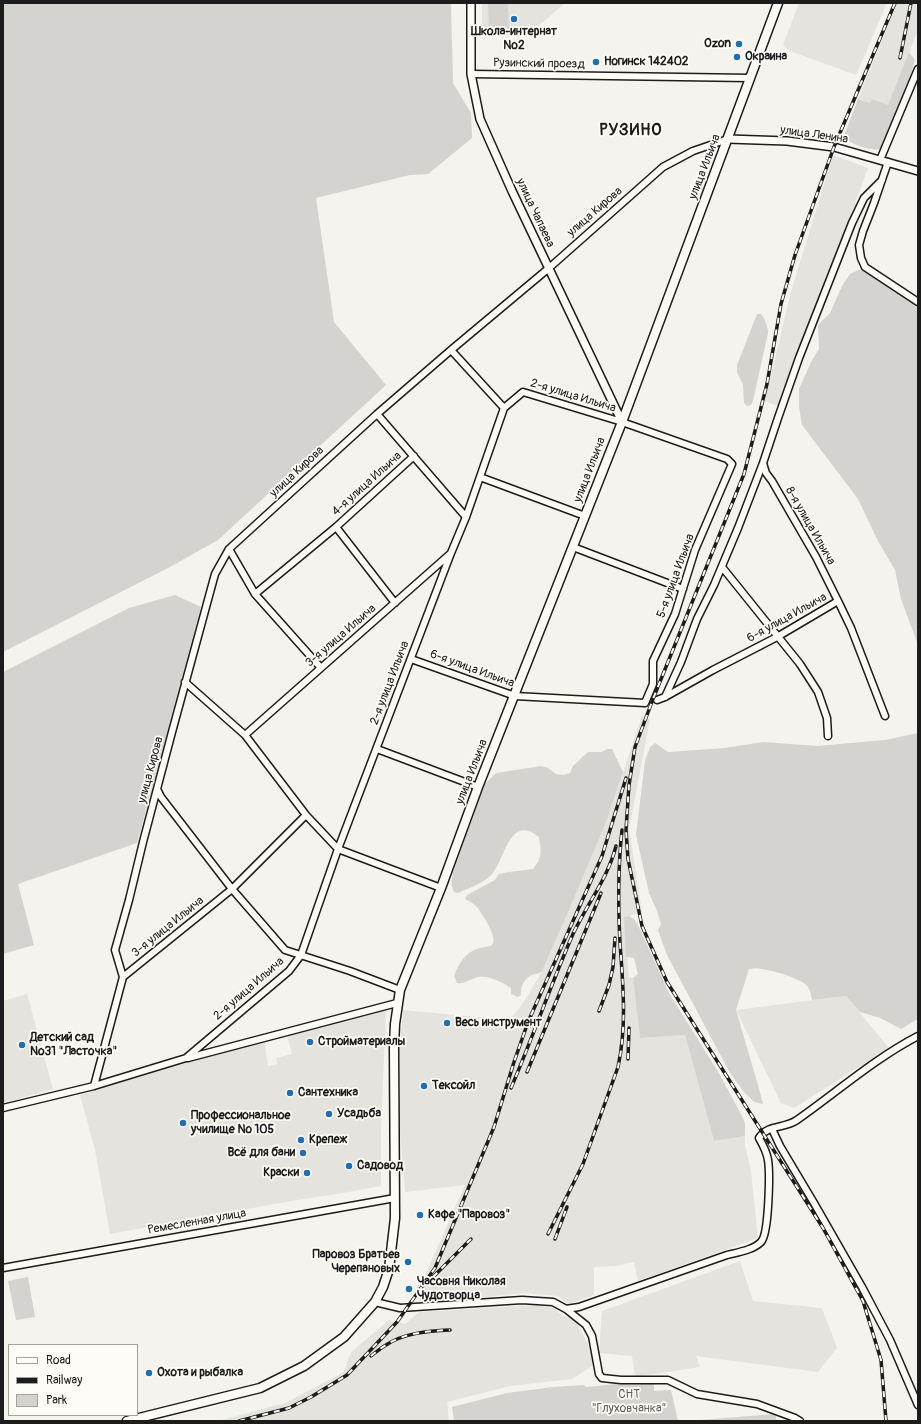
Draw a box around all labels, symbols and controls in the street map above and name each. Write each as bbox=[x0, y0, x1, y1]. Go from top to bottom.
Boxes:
marker: Школа-интернат №2 bbox=[509, 14, 519, 24]
place label: Школа-интернат №2 bbox=[471, 25, 557, 53]
place label: Ozon bbox=[704, 37, 731, 51]
marker: Ozon bbox=[734, 39, 744, 49]
place label: Окраина bbox=[745, 50, 787, 64]
marker: Окраина bbox=[732, 52, 742, 62]
place label: Ногинск 142402 bbox=[604, 55, 689, 69]
street label: Рузинский проезд bbox=[493, 56, 585, 72]
marker: Ногинск 142402 bbox=[591, 57, 601, 67]
district label: РУЗИНО bbox=[599, 121, 663, 141]
street label: улица Ленина bbox=[779, 123, 849, 147]
street label: улица Ильича bbox=[686, 132, 724, 202]
street label: улица Чапаева bbox=[513, 176, 557, 250]
street label: улица Кирова bbox=[564, 184, 626, 240]
street label: 2-я улица Ильича bbox=[529, 376, 617, 416]
street label: улица Ильича bbox=[571, 435, 609, 505]
street label: улица Кирова bbox=[267, 443, 327, 501]
street label: 4-я улица Ильича bbox=[329, 449, 405, 519]
street label: 8-я улица Ильича bbox=[782, 484, 838, 568]
street label: 5-я улица Ильича bbox=[654, 532, 698, 620]
street label: 6-я улица Ильича bbox=[745, 590, 829, 646]
street label: 3-я улица Ильича bbox=[303, 602, 379, 670]
street label: 2-я улица Ильича bbox=[367, 639, 413, 727]
street label: 6-я улица Ильича bbox=[428, 647, 516, 691]
street label: улица Кирова bbox=[135, 735, 167, 805]
street label: улица Ильича bbox=[453, 737, 491, 807]
street label: 3-я улица Ильича bbox=[129, 894, 207, 960]
street label: 2-я улица Ильича bbox=[211, 955, 287, 1023]
place label: Весь инструмент bbox=[455, 1016, 542, 1030]
marker: Весь инструмент bbox=[442, 1018, 452, 1028]
place label: Детский сад №31 "Ласточка" bbox=[30, 1031, 117, 1059]
place label: Стройматериалы bbox=[318, 1035, 405, 1049]
marker: Стройматериалы bbox=[305, 1037, 315, 1047]
marker: Детский сад №31 "Ласточка" bbox=[17, 1040, 27, 1050]
place label: Тексойл bbox=[432, 1079, 475, 1093]
marker: Тексойл bbox=[419, 1081, 429, 1091]
place label: Сантехника bbox=[298, 1086, 358, 1100]
marker: Сантехника bbox=[285, 1088, 295, 1098]
place label: Усадьба bbox=[337, 1107, 381, 1121]
place label: Профессиональное училище № 105 bbox=[191, 1109, 290, 1137]
marker: Усадьба bbox=[324, 1109, 334, 1119]
marker: Профессиональное училище № 105 bbox=[178, 1118, 188, 1128]
place label: Крепеж bbox=[309, 1133, 347, 1147]
marker: Крепеж bbox=[296, 1135, 306, 1145]
place label: Всё для бани bbox=[227, 1146, 295, 1160]
marker: Всё для бани bbox=[298, 1148, 308, 1158]
place label: Садовод bbox=[357, 1159, 403, 1173]
marker: Садовод bbox=[344, 1161, 354, 1171]
place label: Краски bbox=[263, 1166, 299, 1180]
marker: Краски bbox=[302, 1168, 312, 1178]
street label: Ремесленная улица bbox=[147, 1206, 247, 1238]
place label: Кафе "Паровоз" bbox=[428, 1208, 510, 1222]
marker: Кафе "Паровоз" bbox=[415, 1210, 425, 1220]
place label: Паровоз Братьев Черепановых bbox=[313, 1248, 400, 1276]
marker: Паровоз Братьев Черепановых bbox=[403, 1257, 413, 1267]
place label: Часовня Николая Чудотворца bbox=[417, 1275, 506, 1303]
marker: Часовня Николая Чудотворца bbox=[404, 1284, 414, 1294]
legend bbox=[8, 1344, 138, 1416]
text: Road bbox=[46, 1353, 71, 1368]
place label: Охота и рыбалка bbox=[157, 1366, 243, 1380]
marker: Охота и рыбалка bbox=[144, 1368, 154, 1378]
text: Railway bbox=[46, 1373, 82, 1388]
park label: СНТ "Глуховчанка" bbox=[592, 1388, 666, 1416]
text: Park bbox=[46, 1393, 67, 1408]

